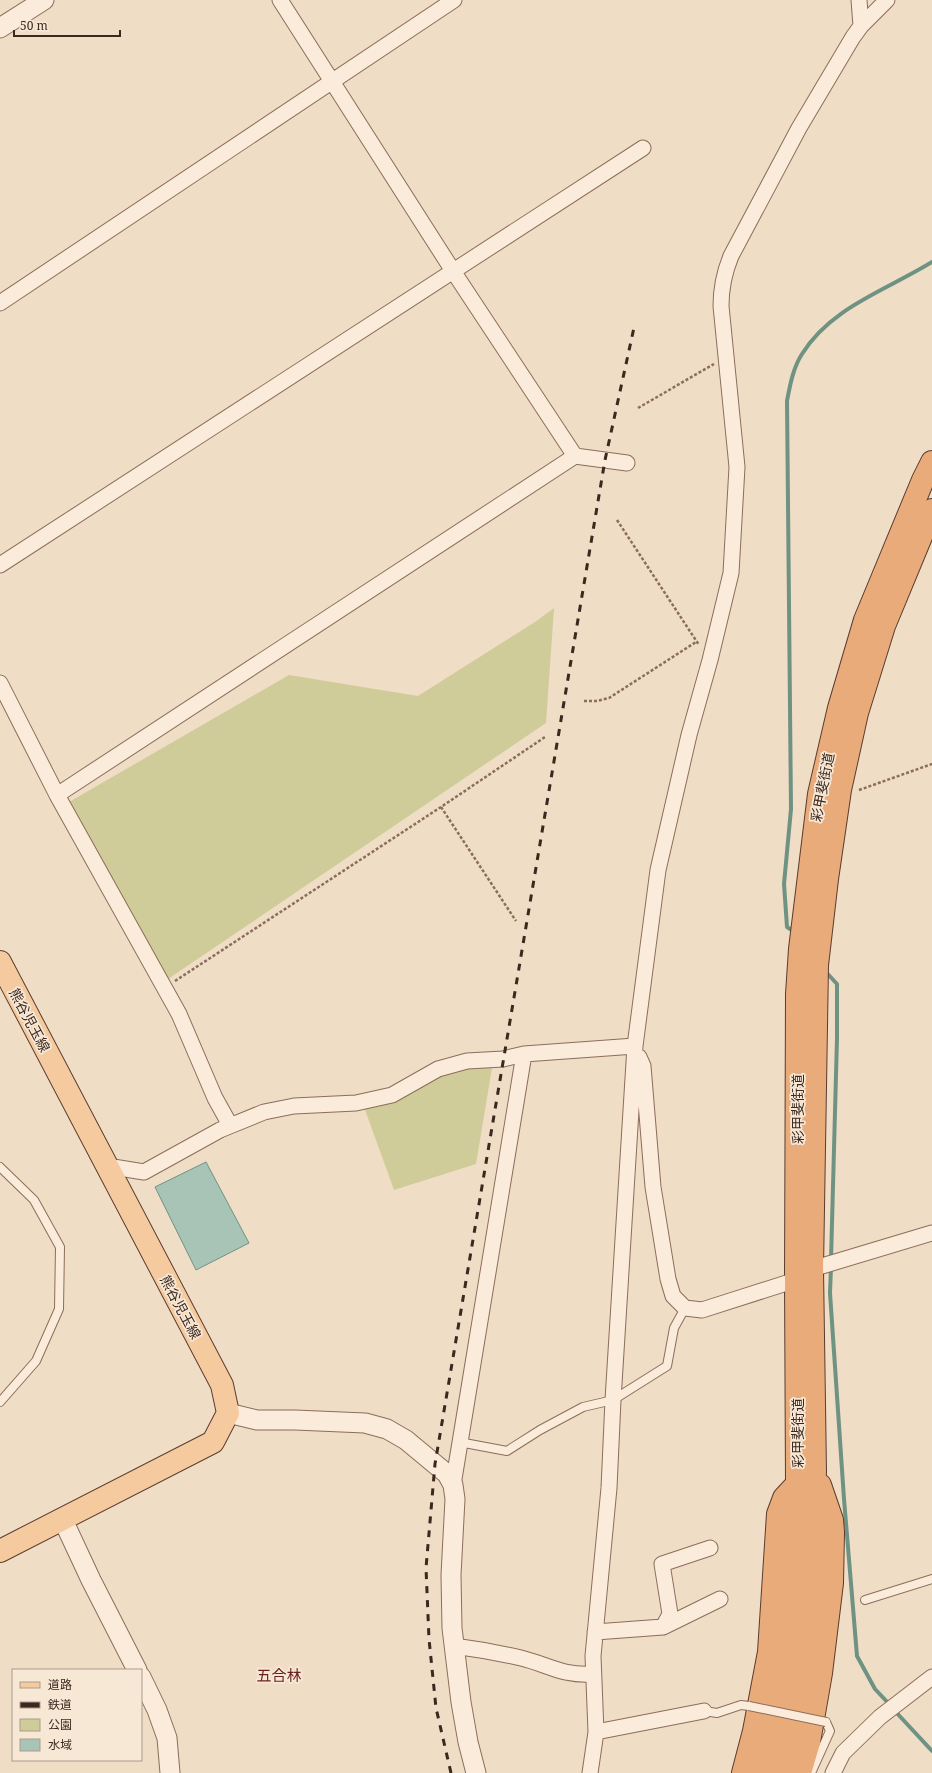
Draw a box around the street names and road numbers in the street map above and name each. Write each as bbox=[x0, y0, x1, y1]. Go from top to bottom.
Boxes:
street label: 彩甲斐街道 bbox=[806, 751, 838, 823]
street label: 熊谷児玉線 bbox=[5, 985, 55, 1055]
street label: 彩甲斐街道 bbox=[788, 1074, 807, 1144]
street label: 熊谷児玉線 bbox=[156, 1272, 206, 1342]
street label: 彩甲斐街道 bbox=[788, 1398, 807, 1468]

